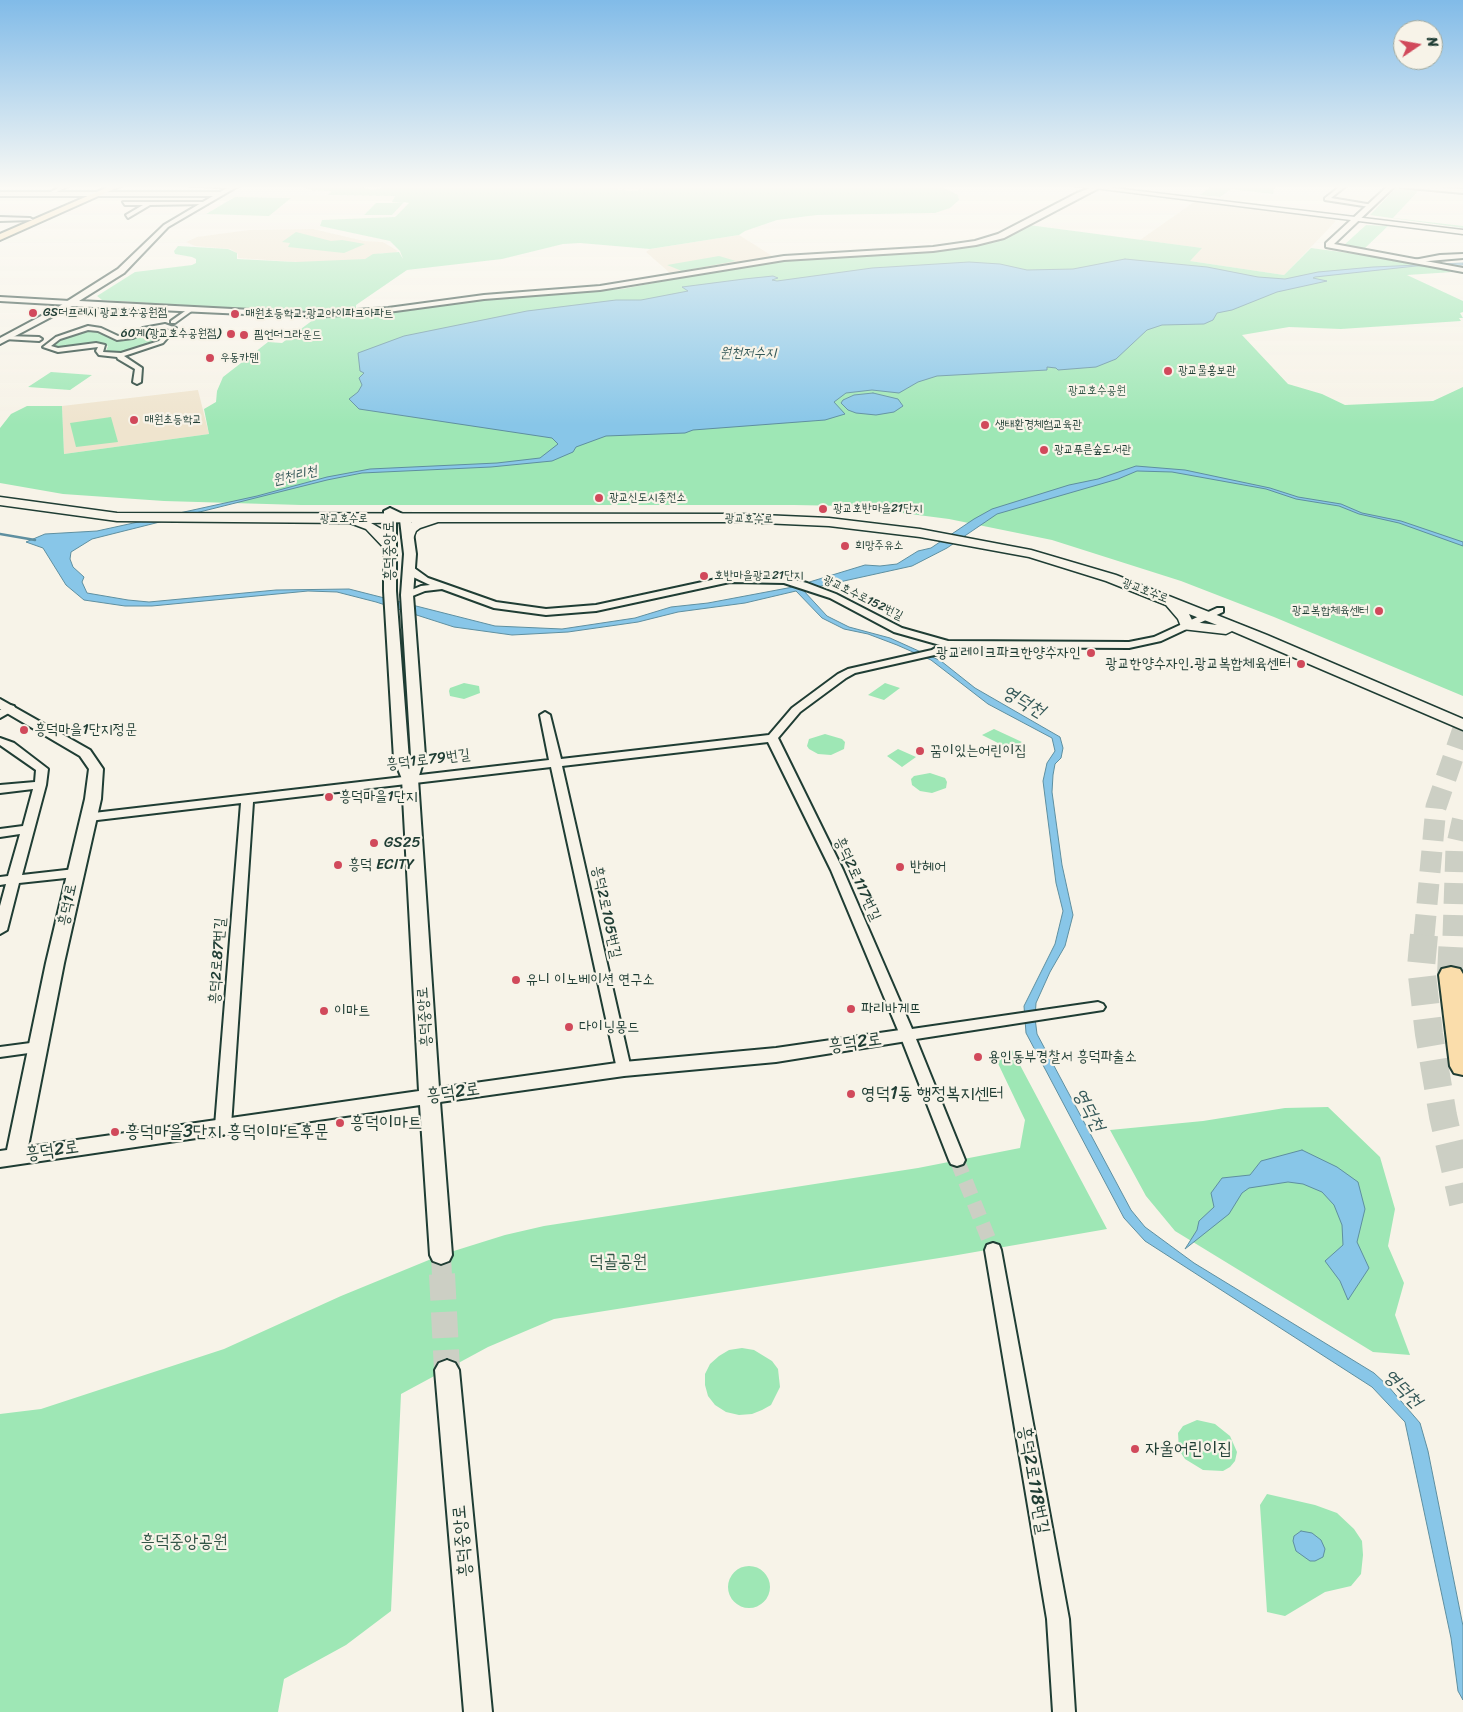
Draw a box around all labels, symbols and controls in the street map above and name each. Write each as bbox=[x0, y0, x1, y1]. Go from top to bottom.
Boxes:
north arrow bbox=[1393, 20, 1443, 70]
text: N bbox=[1419, 35, 1445, 49]
place label: GS더프레시 광교호수공원점 bbox=[43, 306, 167, 320]
marker: GS더프레시 광교호수공원점 bbox=[27, 307, 39, 319]
place label: 매원초등학교.광교아이파크아파트 bbox=[245, 307, 393, 321]
marker: 매원초등학교.광교아이파크아파트 bbox=[229, 308, 241, 320]
place label: 60계(광교호수공원점) bbox=[121, 327, 221, 341]
marker: 60계(광교호수공원점) bbox=[225, 328, 237, 340]
place label: 핌언더그라운드 bbox=[254, 328, 322, 342]
marker: 핌언더그라운드 bbox=[238, 329, 250, 341]
water label: 원천저수지 bbox=[720, 345, 776, 361]
place label: 우동카덴 bbox=[220, 351, 259, 365]
marker: 우동카덴 bbox=[204, 352, 216, 364]
place label: 광교물홍보관 bbox=[1178, 364, 1236, 378]
marker: 광교물홍보관 bbox=[1162, 365, 1174, 377]
park label: 광교호수공원 bbox=[1068, 384, 1126, 398]
place label: 매원초등학교 bbox=[144, 413, 202, 427]
marker: 매원초등학교 bbox=[128, 414, 140, 426]
place label: 생태환경체험교육관 bbox=[995, 418, 1082, 432]
marker: 생태환경체험교육관 bbox=[979, 419, 991, 431]
place label: 광교푸른숲도서관 bbox=[1054, 443, 1131, 457]
marker: 광교푸른숲도서관 bbox=[1038, 444, 1050, 456]
water label: 원천리천 bbox=[271, 463, 319, 489]
place label: 광교신도시충전소 bbox=[609, 491, 686, 505]
marker: 광교신도시충전소 bbox=[593, 492, 605, 504]
place label: 광교호반마을21단지 bbox=[833, 502, 922, 516]
marker: 광교호반마을21단지 bbox=[817, 503, 829, 515]
street label: 광교호수로 bbox=[725, 511, 773, 527]
street label: 광교호수로 bbox=[320, 512, 368, 526]
street label: 흥덕중앙로 bbox=[380, 521, 400, 581]
place label: 희망주유소 bbox=[855, 539, 903, 553]
marker: 희망주유소 bbox=[839, 540, 851, 552]
place label: 호반마을광교21단지 bbox=[714, 569, 803, 583]
marker: 호반마을광교21단지 bbox=[698, 570, 710, 582]
street label: 광교호수로152번길 bbox=[821, 572, 905, 624]
street label: 광교호수로 bbox=[1120, 576, 1170, 606]
place label: 광교복합체육센터 bbox=[1292, 604, 1369, 618]
marker: 광교복합체육센터 bbox=[1373, 605, 1385, 617]
place label: 광교레이크파크한양수자인 bbox=[936, 644, 1081, 662]
marker: 광교레이크파크한양수자인 bbox=[1085, 647, 1097, 659]
place label: 광교한양수자인.광교복합체육센터 bbox=[1105, 655, 1291, 673]
marker: 광교한양수자인.광교복합체육센터 bbox=[1295, 658, 1307, 670]
water label: 영덕천 bbox=[997, 681, 1049, 723]
place label: 흥덕마을1단지정문 bbox=[34, 721, 137, 739]
marker: 흥덕마을1단지정문 bbox=[18, 724, 30, 736]
place label: 꿈이있는어린이집 bbox=[930, 742, 1027, 760]
marker: 꿈이있는어린이집 bbox=[914, 745, 926, 757]
street label: 흥덕1로79번길 bbox=[385, 746, 471, 774]
place label: 흥덕마을1단지 bbox=[339, 788, 418, 806]
marker: 흥덕마을1단지 bbox=[323, 791, 335, 803]
place label: GS25 bbox=[384, 834, 421, 852]
street label: 흥덕2로117번길 bbox=[830, 834, 884, 924]
marker: GS25 bbox=[368, 837, 380, 849]
place label: 흥덕 ECITY bbox=[348, 856, 415, 874]
place label: 반헤어 bbox=[910, 858, 946, 876]
marker: 흥덕 ECITY bbox=[332, 859, 344, 871]
marker: 반헤어 bbox=[894, 861, 906, 873]
street label: 흥덕2로105번길 bbox=[587, 864, 625, 960]
street label: 흥덕1로 bbox=[55, 882, 81, 928]
street label: 흥덕2로87번길 bbox=[206, 917, 230, 1005]
place label: 유니 이노베이션 연구소 bbox=[526, 971, 655, 989]
marker: 유니 이노베이션 연구소 bbox=[510, 974, 522, 986]
street label: 흥덕중앙로 bbox=[414, 986, 436, 1048]
place label: 파리바게뜨 bbox=[861, 1000, 921, 1018]
place label: 이마트 bbox=[334, 1002, 370, 1020]
marker: 파리바게뜨 bbox=[845, 1003, 857, 1015]
marker: 이마트 bbox=[318, 1005, 330, 1017]
place label: 다이닝몽드 bbox=[579, 1018, 639, 1036]
marker: 다이닝몽드 bbox=[563, 1021, 575, 1033]
street label: 흥덕2로 bbox=[827, 1029, 883, 1057]
place label: 용인동부경찰서 흥덕파출소 bbox=[988, 1048, 1137, 1066]
marker: 용인동부경찰서 흥덕파출소 bbox=[972, 1051, 984, 1063]
street label: 흥덕2로 bbox=[425, 1079, 481, 1107]
place label: 영덕1동 행정복지센터 bbox=[861, 1083, 1004, 1105]
water label: 영덕천 bbox=[1067, 1084, 1109, 1136]
marker: 영덕1동 행정복지센터 bbox=[845, 1088, 857, 1100]
place label: 흥덕이마트 bbox=[350, 1112, 422, 1134]
marker: 흥덕이마트 bbox=[334, 1117, 346, 1129]
place label: 흥덕마을3단지.흥덕이마트후문 bbox=[125, 1121, 329, 1143]
marker: 흥덕마을3단지.흥덕이마트후문 bbox=[109, 1126, 121, 1138]
street label: 흥덕2로 bbox=[24, 1137, 80, 1165]
park label: 덕골공원 bbox=[589, 1251, 647, 1273]
water label: 영덕천 bbox=[1378, 1365, 1426, 1413]
street label: 흥덕2로118번길 bbox=[1013, 1424, 1053, 1536]
place label: 자울어린이집 bbox=[1145, 1438, 1232, 1460]
marker: 자울어린이집 bbox=[1129, 1443, 1141, 1455]
street label: 흥덕중앙로 bbox=[449, 1504, 477, 1578]
park label: 흥덕중앙공원 bbox=[141, 1531, 227, 1553]

